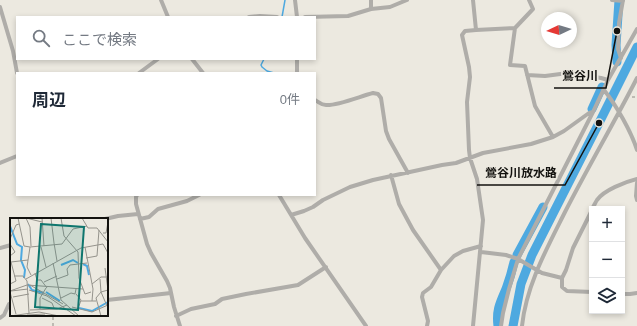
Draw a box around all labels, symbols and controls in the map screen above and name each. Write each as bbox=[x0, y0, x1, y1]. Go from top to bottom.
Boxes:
north arrow bbox=[541, 12, 577, 48]
search box bbox=[16, 16, 316, 60]
icon: search bbox=[30, 27, 52, 49]
text: ここで検索 bbox=[62, 31, 137, 48]
callout: 鶯谷川 bbox=[554, 64, 606, 88]
text: 鶯谷川 bbox=[562, 69, 598, 83]
text: 周辺 bbox=[32, 91, 66, 110]
text: 0件 bbox=[280, 92, 300, 107]
callout: 鶯谷川放水路 bbox=[477, 161, 565, 185]
text: 鶯谷川放水路 bbox=[485, 166, 557, 180]
map controls bbox=[589, 206, 625, 314]
button: + bbox=[589, 206, 625, 242]
inset map bbox=[10, 218, 108, 316]
button: − bbox=[589, 242, 625, 278]
button: layers bbox=[589, 278, 625, 314]

